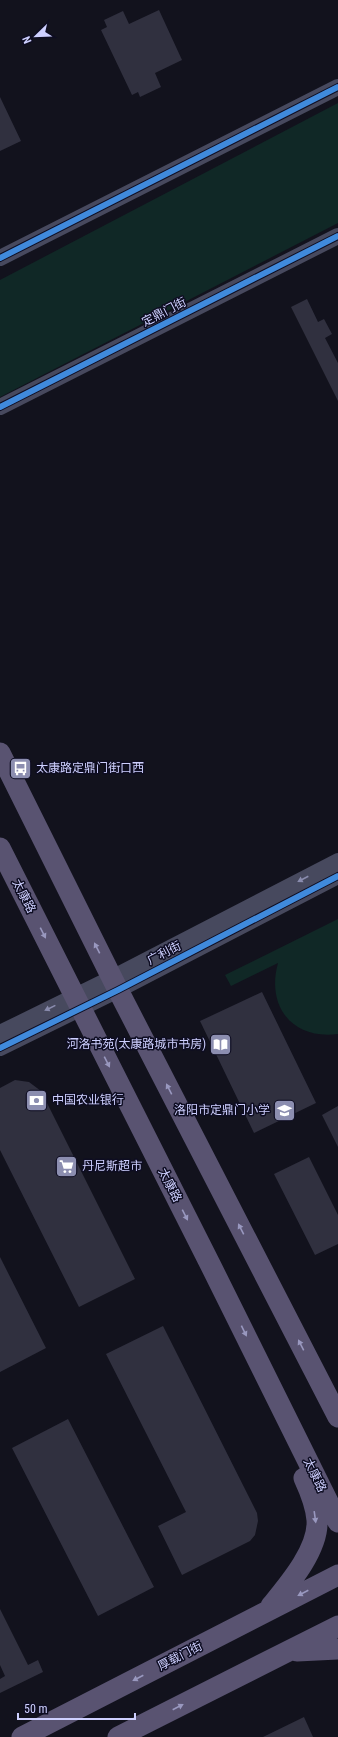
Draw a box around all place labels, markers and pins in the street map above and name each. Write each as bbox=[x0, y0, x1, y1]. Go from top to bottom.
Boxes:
bus stop icon: 太康路定鼎门街口西 bbox=[7, 755, 33, 781]
place label: 太康路定鼎门街口西 bbox=[36, 761, 144, 775]
library icon: 河洛书苑(太康路城市书房) bbox=[208, 1031, 234, 1057]
place label: 河洛书苑(太康路城市书房) bbox=[66, 1037, 206, 1051]
bank icon: 中国农业银行 bbox=[23, 1087, 49, 1113]
place label: 中国农业银行 bbox=[52, 1093, 124, 1107]
school or university icon: 洛阳市定鼎门小学 bbox=[272, 1097, 298, 1123]
place label: 洛阳市定鼎门小学 bbox=[174, 1103, 270, 1117]
supermarket icon: 丹尼斯超市 bbox=[53, 1153, 79, 1179]
place label: 丹尼斯超市 bbox=[82, 1159, 142, 1173]

